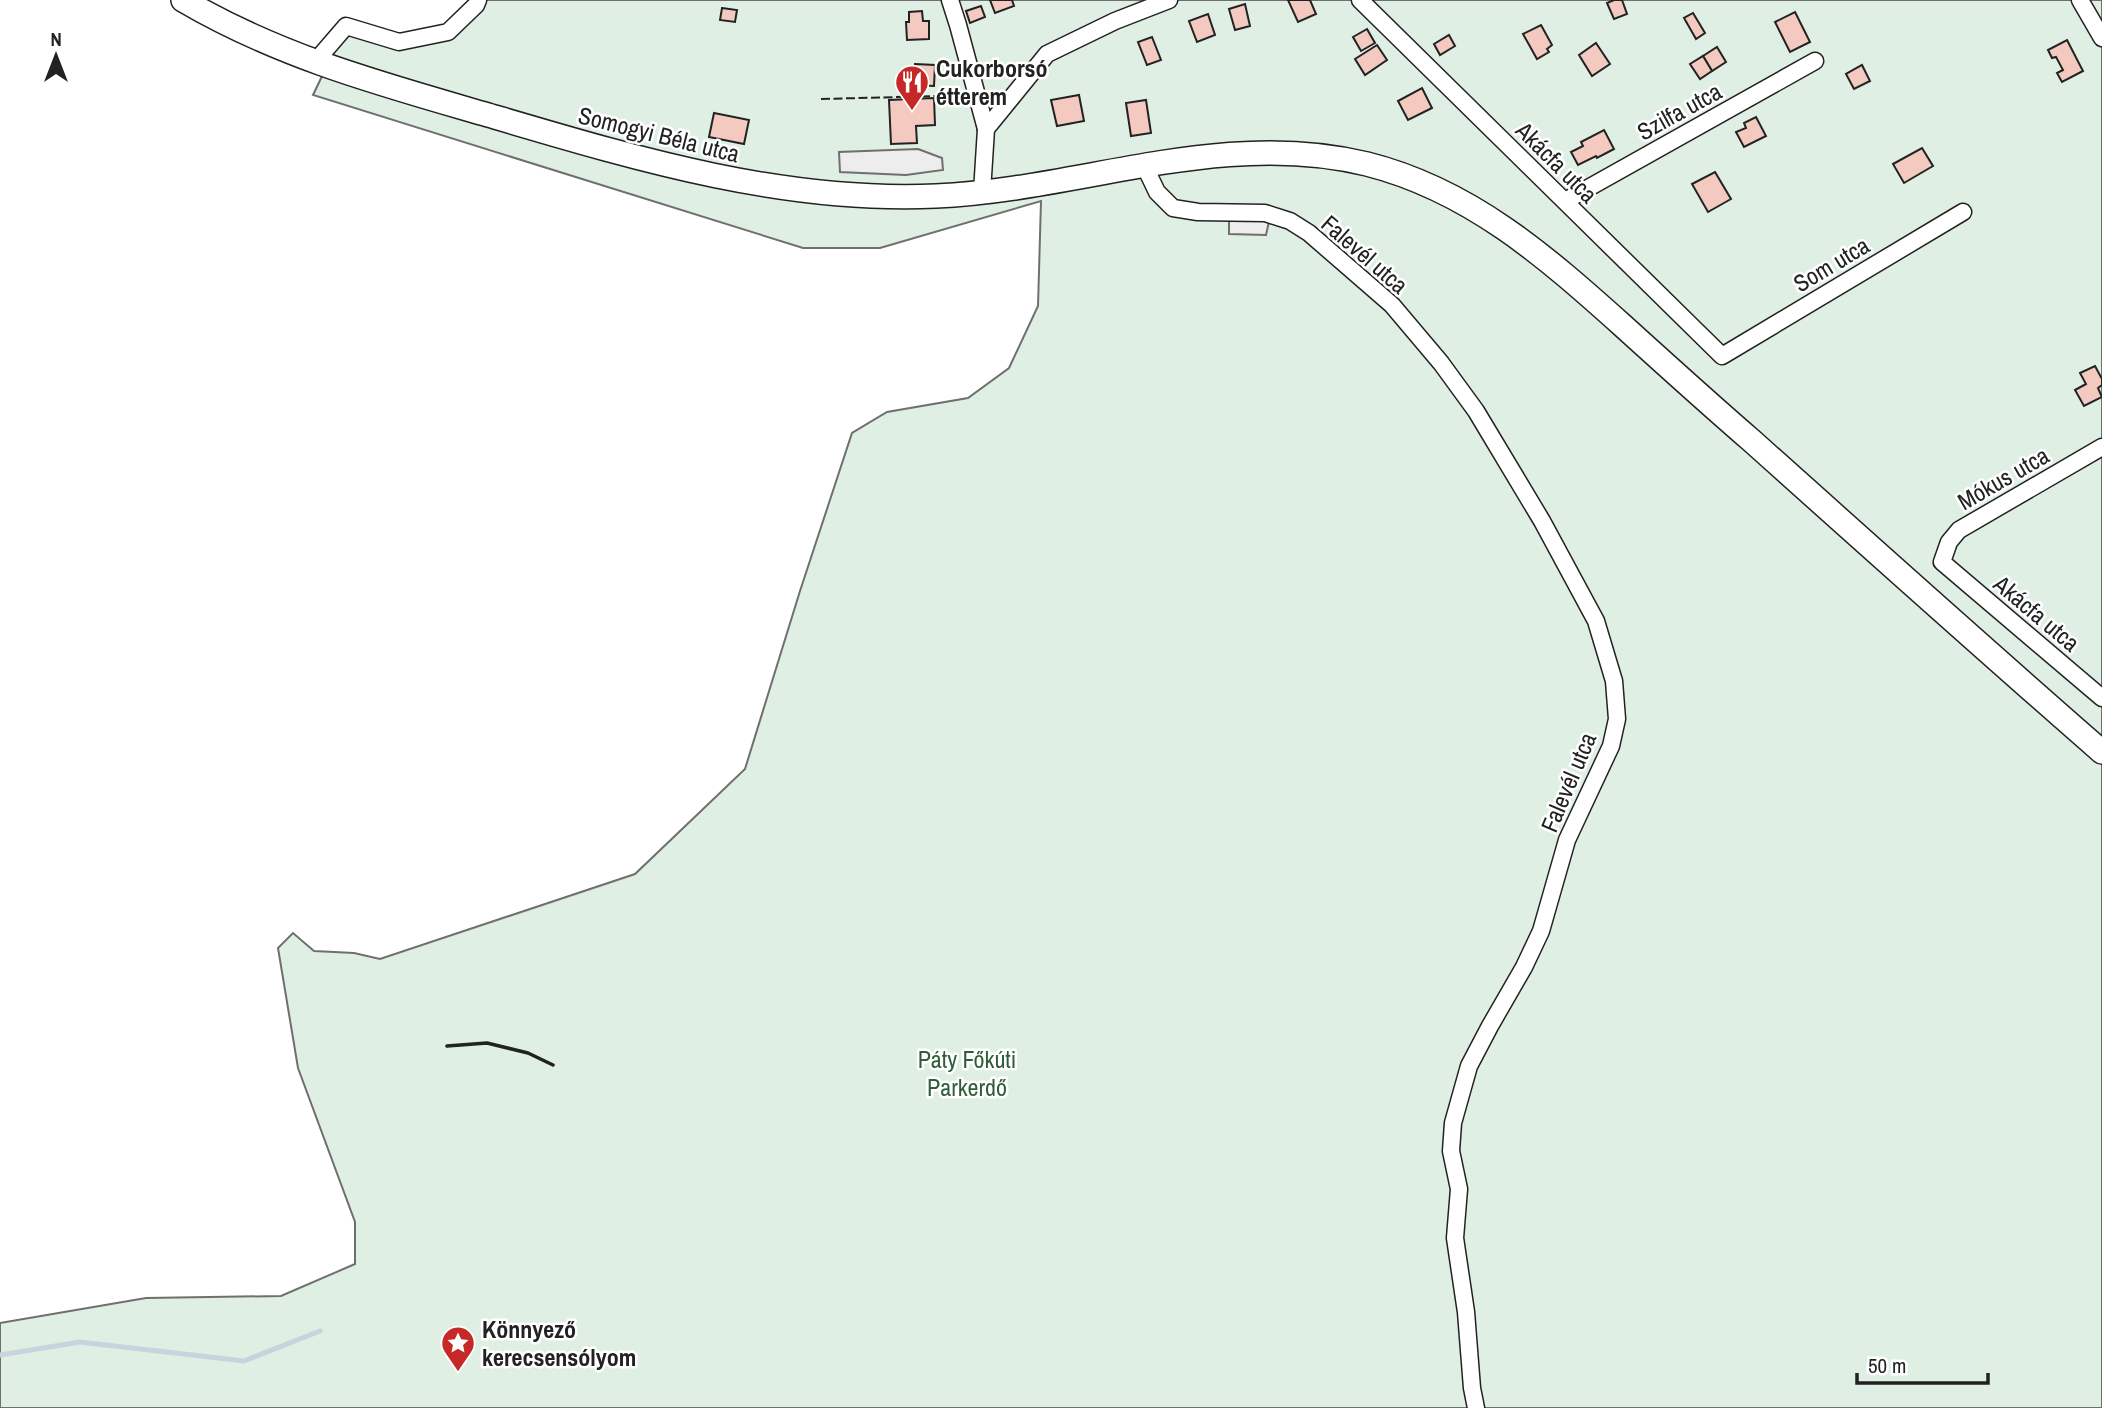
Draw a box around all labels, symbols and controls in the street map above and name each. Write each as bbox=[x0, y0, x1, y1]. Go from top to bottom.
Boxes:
north arrow bbox=[21, 21, 91, 91]
text: N bbox=[50, 26, 62, 52]
place label: Cukorborsó étterem bbox=[936, 52, 1048, 112]
restaurant icon: Cukorborsó étterem bbox=[893, 63, 931, 112]
street label: Szilfa utca bbox=[1631, 75, 1727, 147]
street label: Somogyi Béla utca bbox=[575, 98, 743, 170]
street label: Akácfa utca bbox=[1509, 114, 1605, 210]
street label: Falevél utca bbox=[1315, 207, 1415, 301]
street label: Som utca bbox=[1787, 229, 1875, 299]
street label: Mókus utca bbox=[1951, 439, 2055, 517]
street label: Akácfa utca bbox=[1987, 567, 2087, 658]
street label: Falevél utca bbox=[1533, 727, 1603, 837]
park label: Páty Főkúti Parkerdő bbox=[918, 1043, 1016, 1103]
place label: Könnyező kerecsensólyom bbox=[482, 1313, 636, 1373]
place icon: Könnyező kerecsensólyom bbox=[439, 1324, 477, 1373]
scale bar bbox=[1857, 1342, 1988, 1386]
text: 50 m bbox=[1868, 1351, 1906, 1380]

